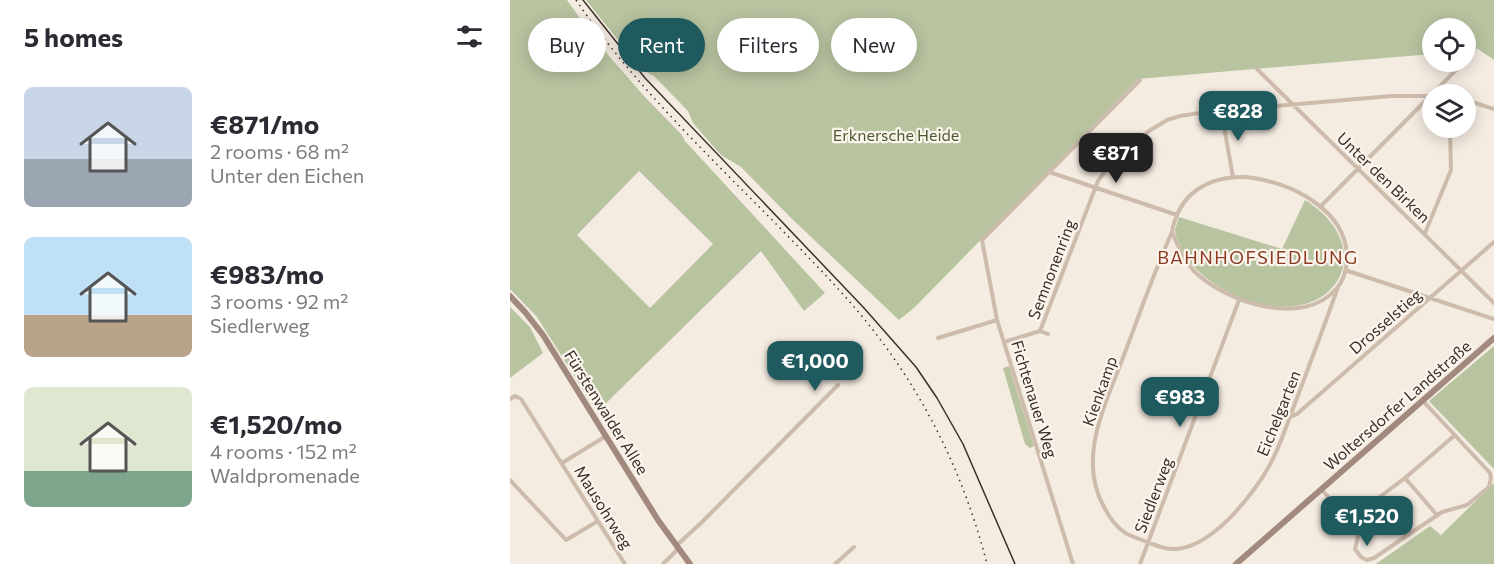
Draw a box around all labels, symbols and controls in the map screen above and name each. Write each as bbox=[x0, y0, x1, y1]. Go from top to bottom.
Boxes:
chip: Buy bbox=[528, 18, 606, 72]
chip: Rent bbox=[618, 18, 705, 72]
chip: Filters bbox=[717, 18, 819, 72]
chip: New bbox=[831, 18, 917, 72]
map controls bbox=[1422, 18, 1476, 138]
button: locate bbox=[1422, 18, 1476, 72]
icon: filters bbox=[453, 20, 486, 53]
text: 5 homes bbox=[24, 21, 123, 52]
button: layers bbox=[1422, 84, 1476, 138]
pin: €828 bbox=[1202, 91, 1274, 142]
text: €828 bbox=[1213, 98, 1263, 122]
text: €871/mo bbox=[210, 108, 319, 139]
icon: home bbox=[72, 111, 144, 183]
park label: Erknersche Heide bbox=[833, 125, 959, 144]
street label: Unter den Birken bbox=[1334, 128, 1434, 226]
pin: €871 bbox=[1080, 133, 1152, 184]
text: 2 rooms · 68 m² bbox=[210, 139, 349, 163]
text: €871 bbox=[1093, 140, 1139, 164]
text: Unter den Eichen bbox=[210, 163, 364, 187]
street label: Semnonenring bbox=[1023, 216, 1079, 322]
district label: BAHNHOFSIEDLUNG bbox=[1157, 246, 1359, 268]
text: €983/mo bbox=[210, 258, 324, 289]
icon: home bbox=[72, 261, 144, 333]
street label: Drosselstieg bbox=[1345, 284, 1425, 357]
text: 3 rooms · 92 m² bbox=[210, 289, 348, 313]
text: Siedlerweg bbox=[210, 313, 310, 337]
street label: Woltersdorfer Landstraße bbox=[1320, 336, 1474, 474]
street label: Fichtenauer Weg bbox=[1008, 338, 1062, 460]
pin: €1,000 bbox=[766, 341, 864, 392]
street label: Fürstenwalder Allee bbox=[561, 346, 653, 478]
text: €1,000 bbox=[781, 348, 849, 372]
street label: Kienkamp bbox=[1078, 353, 1120, 429]
street label: Eichelgarten bbox=[1252, 367, 1304, 459]
pin: €983 bbox=[1144, 377, 1216, 428]
text: €983 bbox=[1155, 384, 1205, 408]
text: €1,520/mo bbox=[210, 408, 342, 439]
icon: home bbox=[72, 411, 144, 483]
text: 4 rooms · 152 m² bbox=[210, 439, 357, 463]
street label: Siedlerweg bbox=[1130, 454, 1176, 536]
street label: Mausohrweg bbox=[571, 462, 637, 552]
text: Waldpromenade bbox=[210, 463, 360, 487]
pin: €1,520 bbox=[1318, 496, 1416, 547]
text: €1,520 bbox=[1335, 503, 1399, 527]

